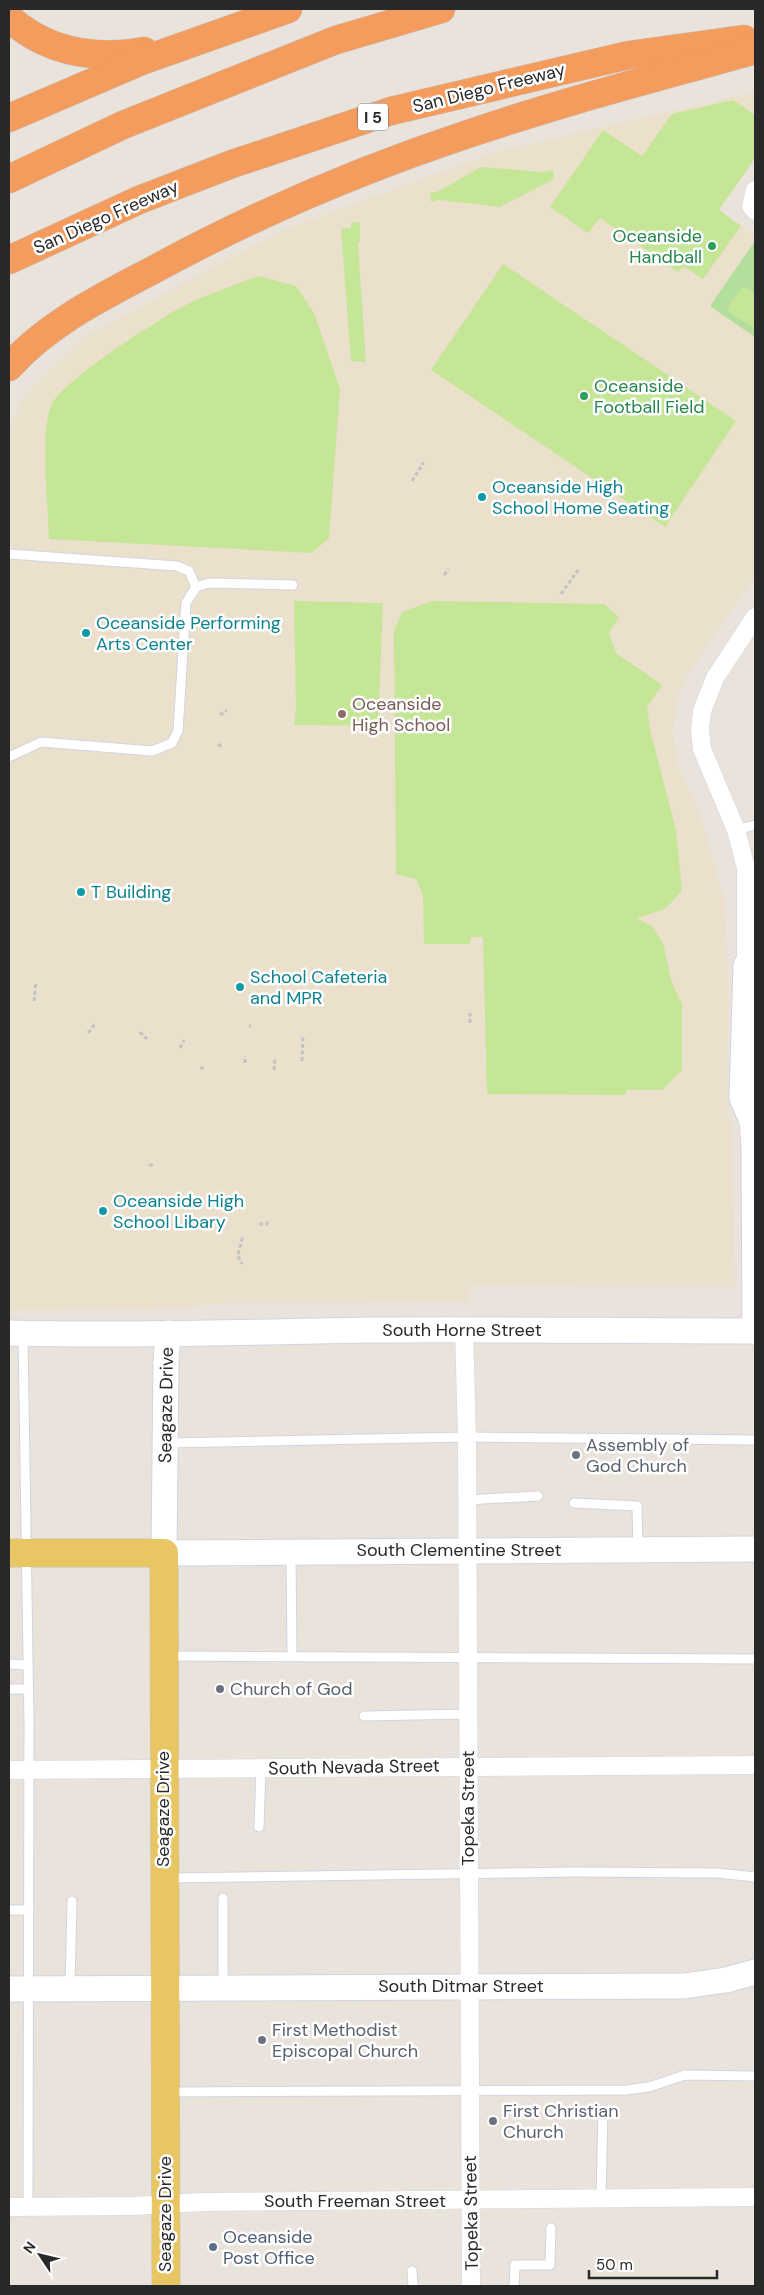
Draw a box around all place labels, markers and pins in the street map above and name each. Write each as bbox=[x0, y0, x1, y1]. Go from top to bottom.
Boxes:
place label: Oceanside Handball bbox=[613, 224, 702, 269]
marker: Oceanside Handball bbox=[706, 240, 718, 252]
place label: Oceanside Football Field bbox=[594, 374, 705, 419]
marker: Oceanside Football Field bbox=[578, 390, 590, 402]
place label: Oceanside High School Home Seating bbox=[492, 475, 669, 520]
marker: Oceanside High School Home Seating bbox=[476, 491, 488, 503]
place label: Oceanside Performing Arts Center bbox=[96, 611, 281, 656]
marker: Oceanside Performing Arts Center bbox=[80, 627, 92, 639]
place label: Oceanside High School bbox=[352, 692, 450, 737]
marker: Oceanside High School bbox=[336, 708, 348, 720]
place label: T Building bbox=[91, 880, 171, 904]
marker: T Building bbox=[75, 886, 87, 898]
place label: School Cafeteria and MPR bbox=[250, 965, 387, 1010]
marker: School Cafeteria and MPR bbox=[234, 981, 246, 993]
place label: Oceanside High School Libary bbox=[113, 1189, 244, 1234]
marker: Oceanside High School Libary bbox=[97, 1205, 109, 1217]
place label: Assembly of God Church bbox=[586, 1433, 689, 1478]
marker: Assembly of God Church bbox=[570, 1449, 582, 1461]
place label: Church of God bbox=[230, 1677, 353, 1701]
marker: Church of God bbox=[214, 1683, 226, 1695]
place label: First Methodist Episcopal Church bbox=[272, 2018, 418, 2063]
marker: First Methodist Episcopal Church bbox=[256, 2034, 268, 2046]
place label: First Christian Church bbox=[503, 2099, 618, 2144]
marker: First Christian Church bbox=[487, 2115, 499, 2127]
place label: Oceanside Post Office bbox=[223, 2225, 315, 2270]
marker: Oceanside Post Office bbox=[207, 2241, 219, 2253]

